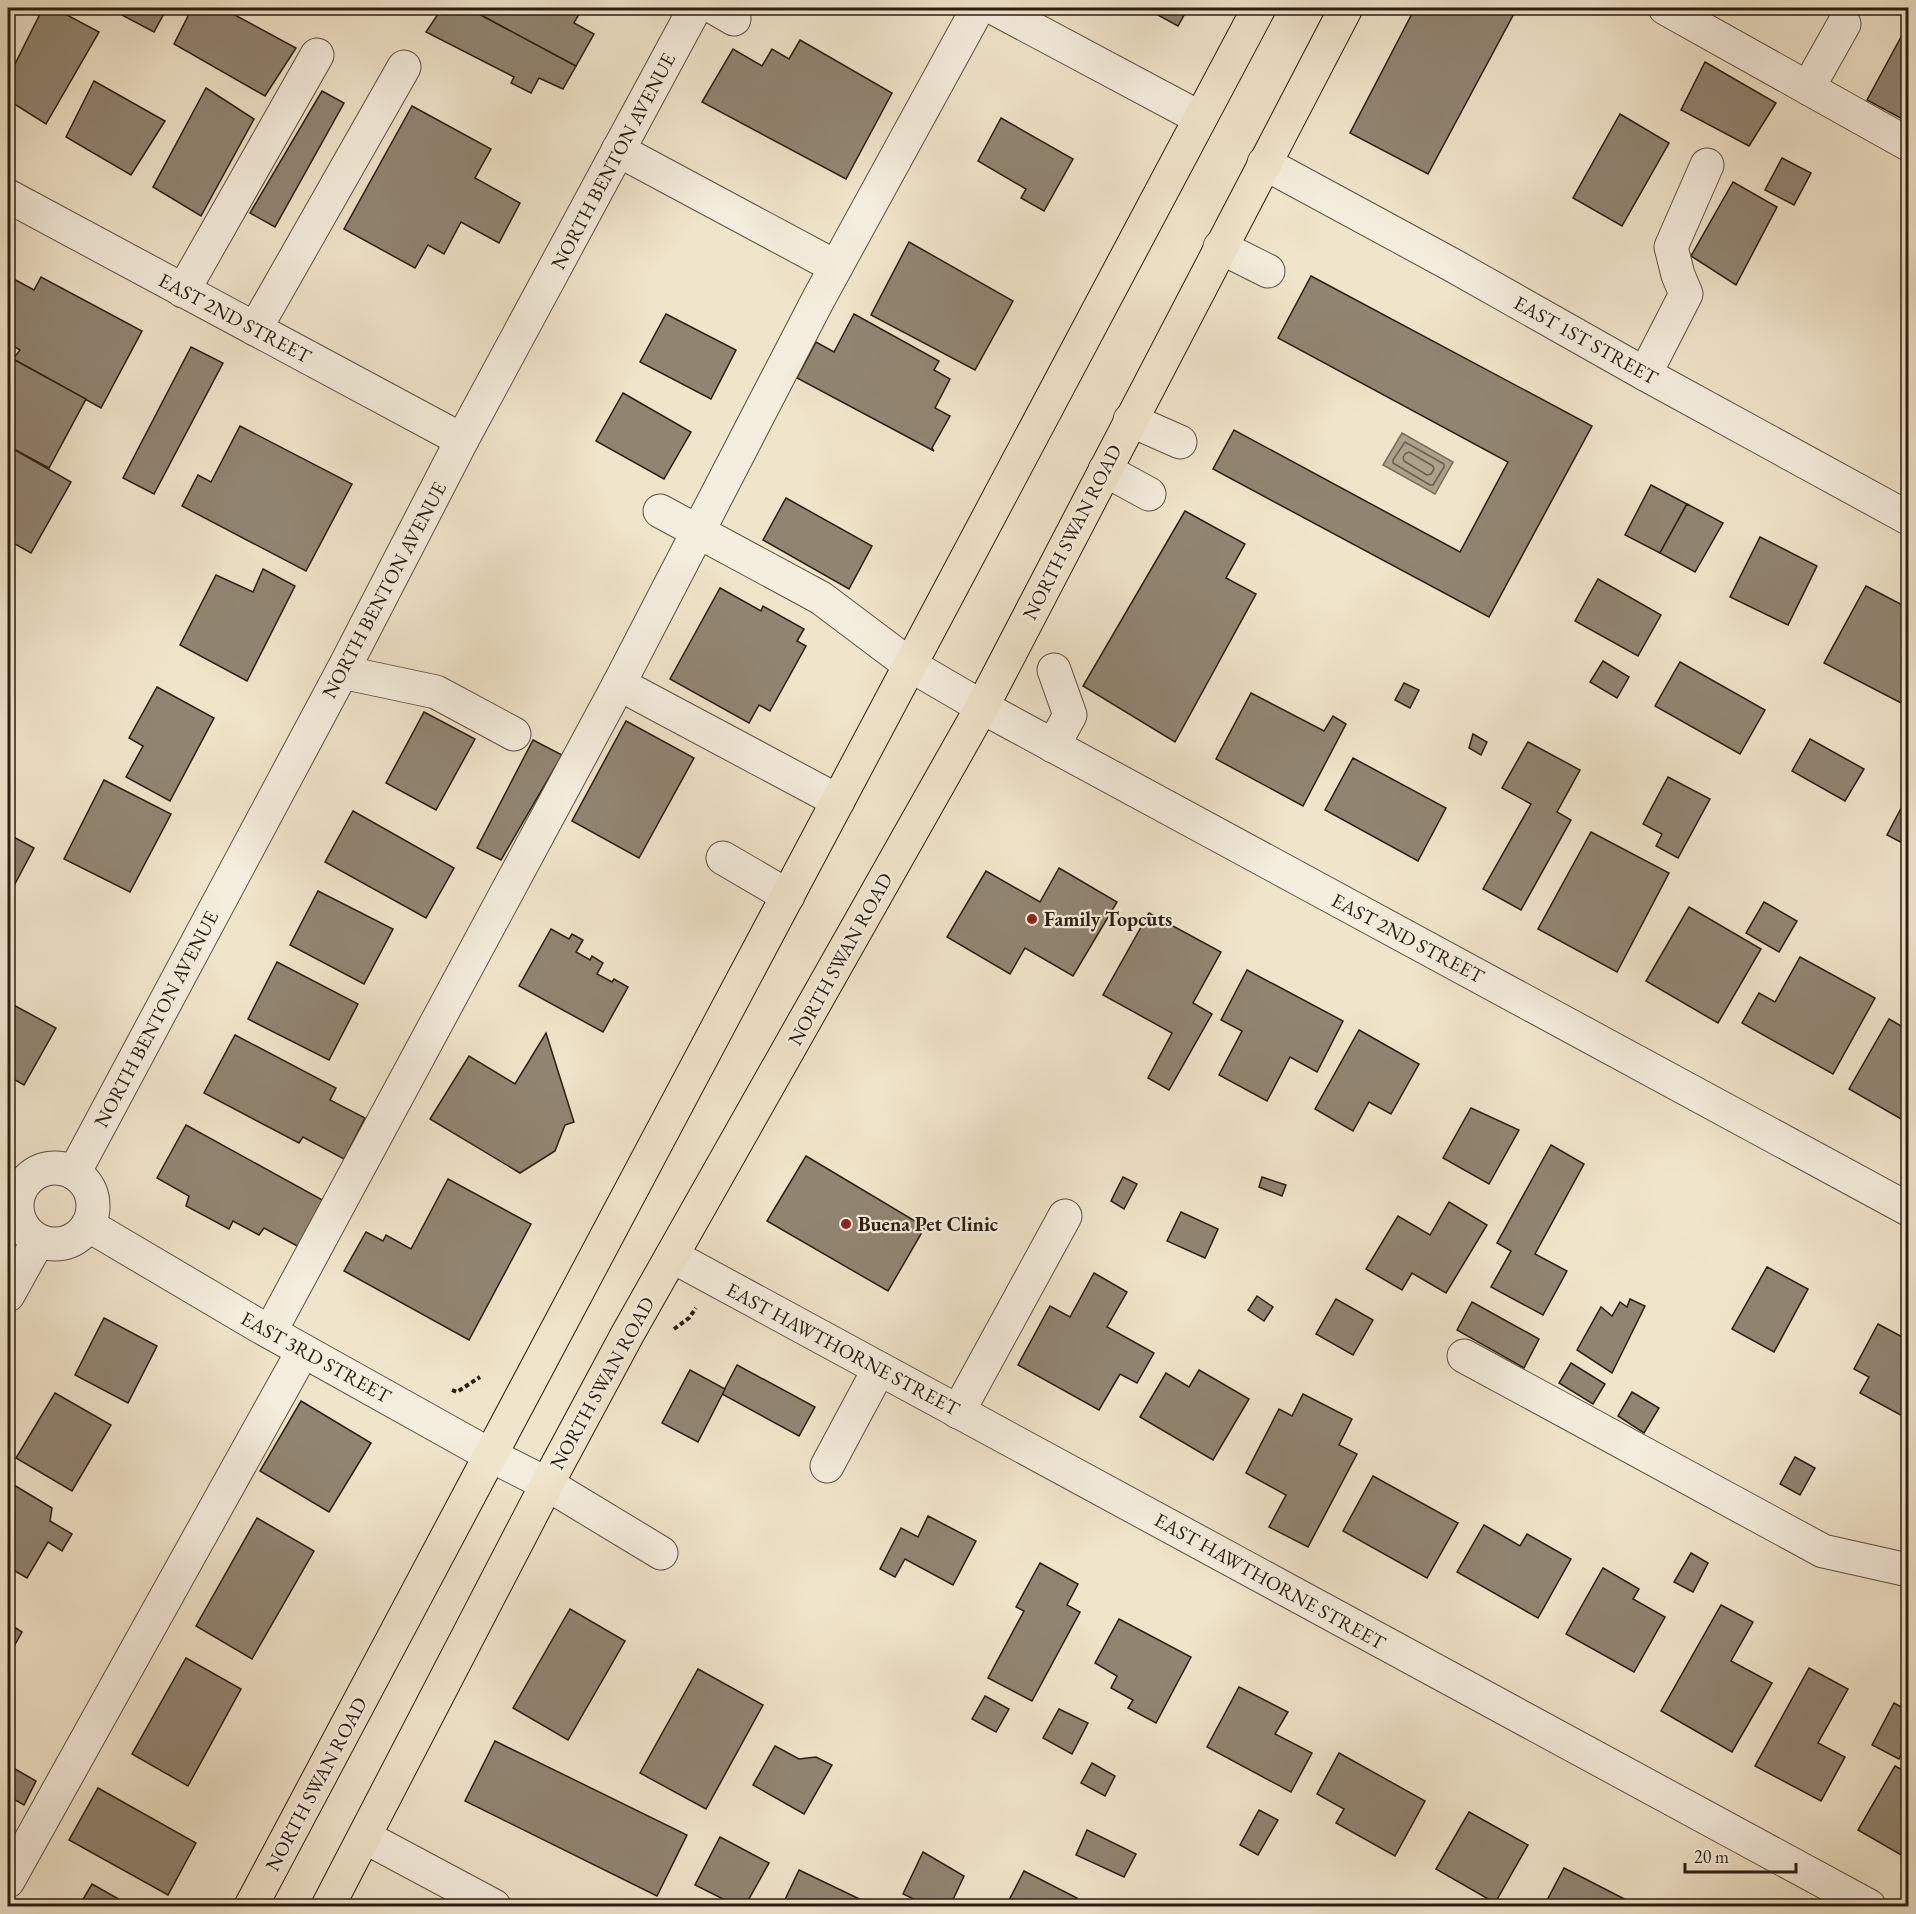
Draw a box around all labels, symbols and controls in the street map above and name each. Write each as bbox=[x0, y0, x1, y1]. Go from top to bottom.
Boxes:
street label: NORTH BENTON AVENUE bbox=[545, 48, 681, 274]
street label: EAST 2ND STREET bbox=[154, 267, 316, 369]
street label: EAST 1ST STREET bbox=[1509, 290, 1663, 391]
street label: NORTH SWAN ROAD bbox=[1016, 440, 1128, 624]
street label: NORTH BENTON AVENUE bbox=[316, 477, 452, 703]
street label: NORTH SWAN ROAD bbox=[782, 868, 898, 1050]
street label: EAST 2ND STREET bbox=[1327, 887, 1489, 989]
street label: NORTH BENTON AVENUE bbox=[88, 906, 224, 1132]
place label: Family Topcuts bbox=[1044, 906, 1172, 932]
marker: Family Topcuts bbox=[1025, 912, 1039, 926]
place label: Buena Pet Clinic bbox=[858, 1211, 998, 1237]
marker: Buena Pet Clinic bbox=[839, 1217, 853, 1231]
street label: EAST HAWTHORNE STREET bbox=[722, 1276, 965, 1422]
street label: NORTH SWAN ROAD bbox=[544, 1292, 660, 1474]
street label: EAST 3RD STREET bbox=[236, 1305, 396, 1409]
street label: EAST HAWTHORNE STREET bbox=[1150, 1506, 1391, 1656]
street label: NORTH SWAN ROAD bbox=[259, 1692, 373, 1876]
scale bar bbox=[1685, 1836, 1796, 1874]
text: 20 m bbox=[1694, 1845, 1729, 1868]

